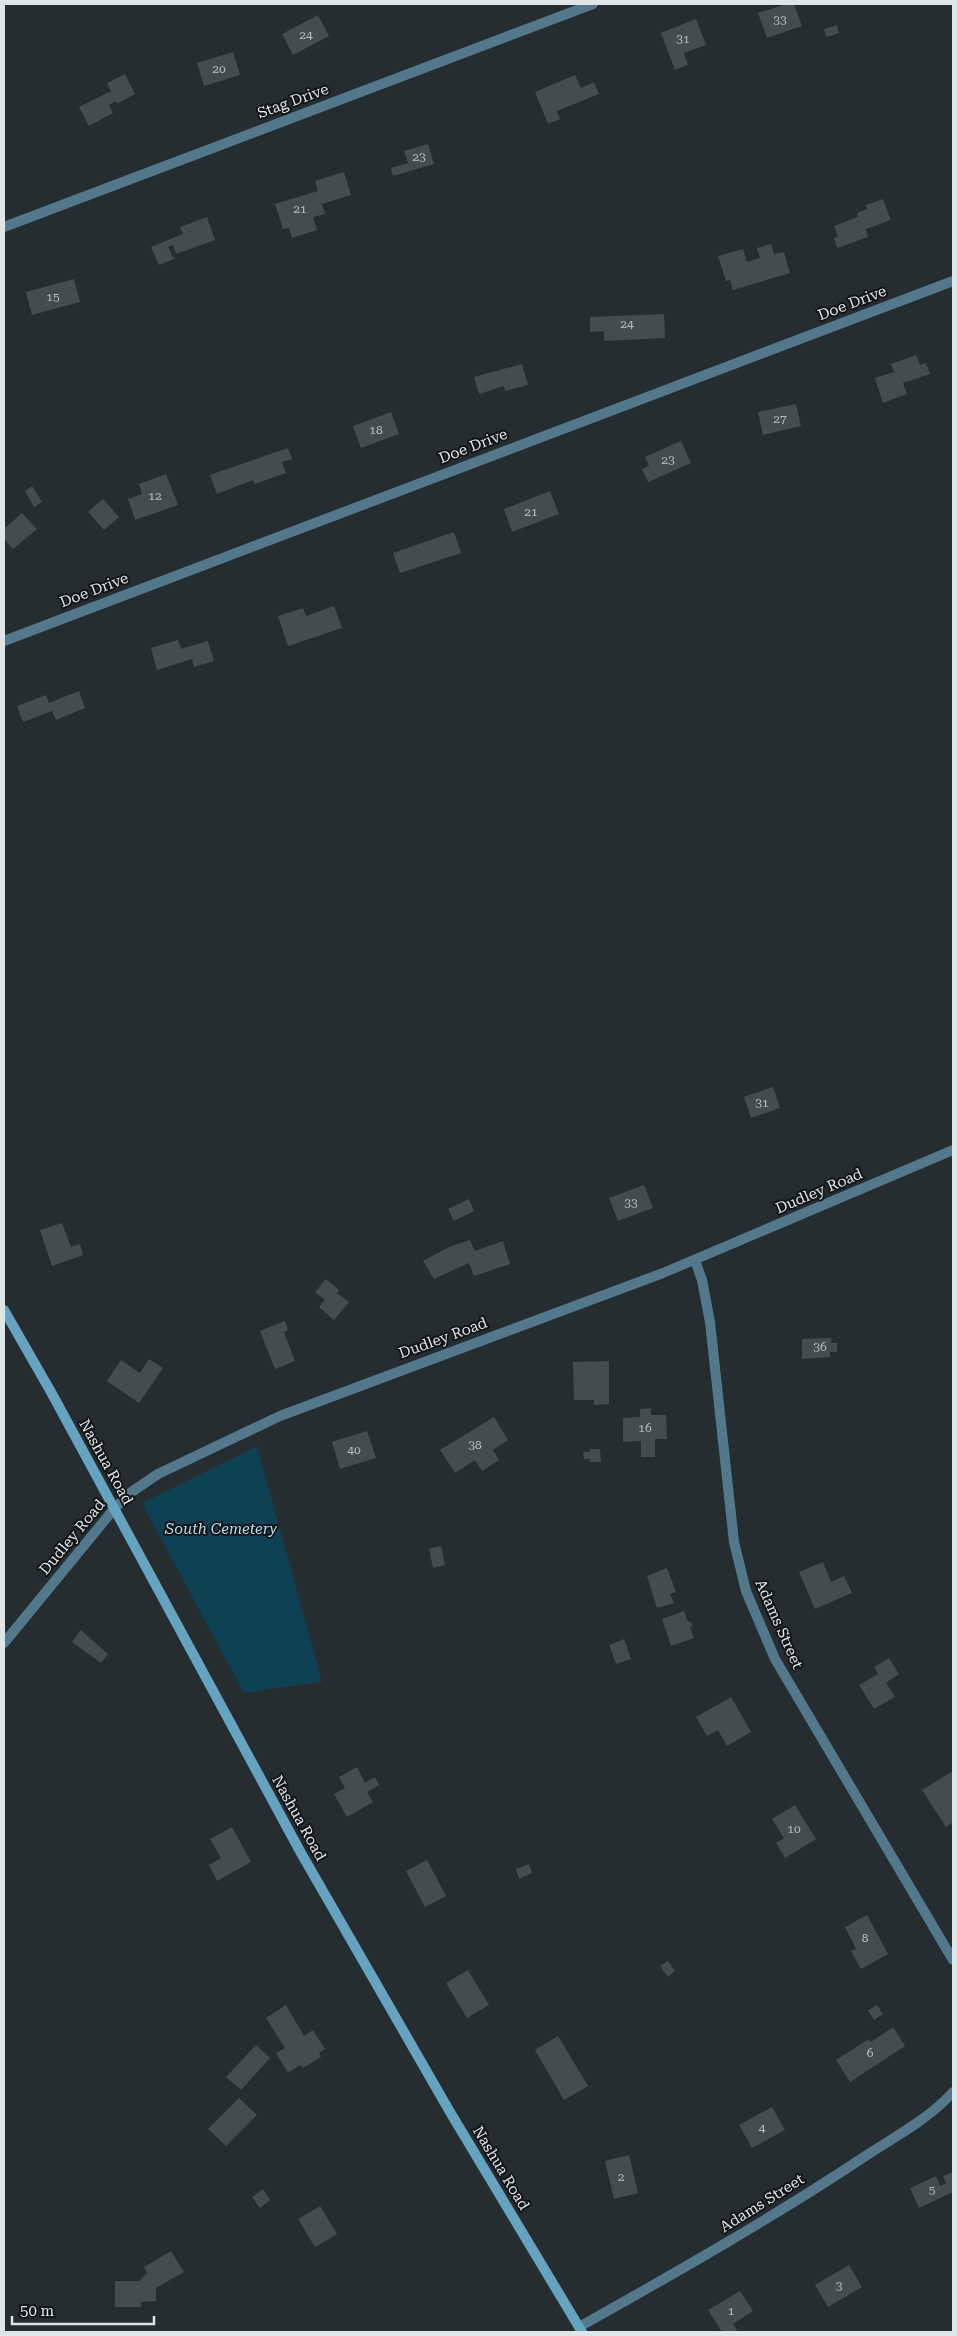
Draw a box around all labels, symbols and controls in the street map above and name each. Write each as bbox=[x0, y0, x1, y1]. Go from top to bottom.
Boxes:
house number: 33 bbox=[773, 13, 787, 27]
house number: 24 bbox=[299, 28, 313, 42]
house number: 31 bbox=[676, 32, 690, 46]
house number: 20 bbox=[212, 62, 226, 76]
street label: Stag Drive bbox=[255, 80, 331, 122]
house number: 23 bbox=[412, 150, 426, 164]
house number: 21 bbox=[293, 202, 307, 216]
street label: Doe Drive bbox=[815, 282, 889, 324]
house number: 15 bbox=[46, 290, 60, 304]
house number: 24 bbox=[620, 317, 634, 331]
house number: 27 bbox=[773, 412, 787, 426]
house number: 18 bbox=[369, 423, 383, 437]
street label: Doe Drive bbox=[436, 425, 510, 467]
house number: 23 bbox=[661, 453, 675, 467]
house number: 12 bbox=[148, 489, 162, 503]
house number: 21 bbox=[524, 505, 538, 519]
street label: Doe Drive bbox=[57, 569, 131, 611]
house number: 31 bbox=[755, 1096, 769, 1110]
street label: Dudley Road bbox=[773, 1164, 866, 1217]
house number: 33 bbox=[624, 1196, 638, 1210]
street label: Dudley Road bbox=[396, 1314, 490, 1362]
house number: 36 bbox=[813, 1340, 827, 1354]
street label: Nashua Road bbox=[75, 1416, 137, 1508]
house number: 16 bbox=[638, 1421, 652, 1435]
house number: 38 bbox=[468, 1438, 482, 1452]
house number: 40 bbox=[347, 1443, 361, 1457]
street label: Dudley Road bbox=[35, 1495, 109, 1578]
park label: South Cemetery bbox=[164, 1520, 277, 1538]
street label: Adams Street bbox=[751, 1577, 807, 1672]
street label: Nashua Road bbox=[268, 1772, 330, 1864]
house number: 10 bbox=[787, 1822, 801, 1836]
house number: 8 bbox=[862, 1931, 869, 1945]
house number: 6 bbox=[867, 2046, 874, 2060]
house number: 4 bbox=[759, 2121, 766, 2135]
street label: Nashua Road bbox=[469, 2123, 533, 2214]
house number: 2 bbox=[618, 2170, 625, 2184]
street label: Adams Street bbox=[717, 2170, 808, 2236]
house number: 5 bbox=[929, 2183, 936, 2197]
house number: 3 bbox=[836, 2279, 843, 2293]
scale bar bbox=[12, 2294, 155, 2326]
text: 50 m bbox=[20, 2302, 55, 2320]
house number: 1 bbox=[728, 2304, 735, 2318]

